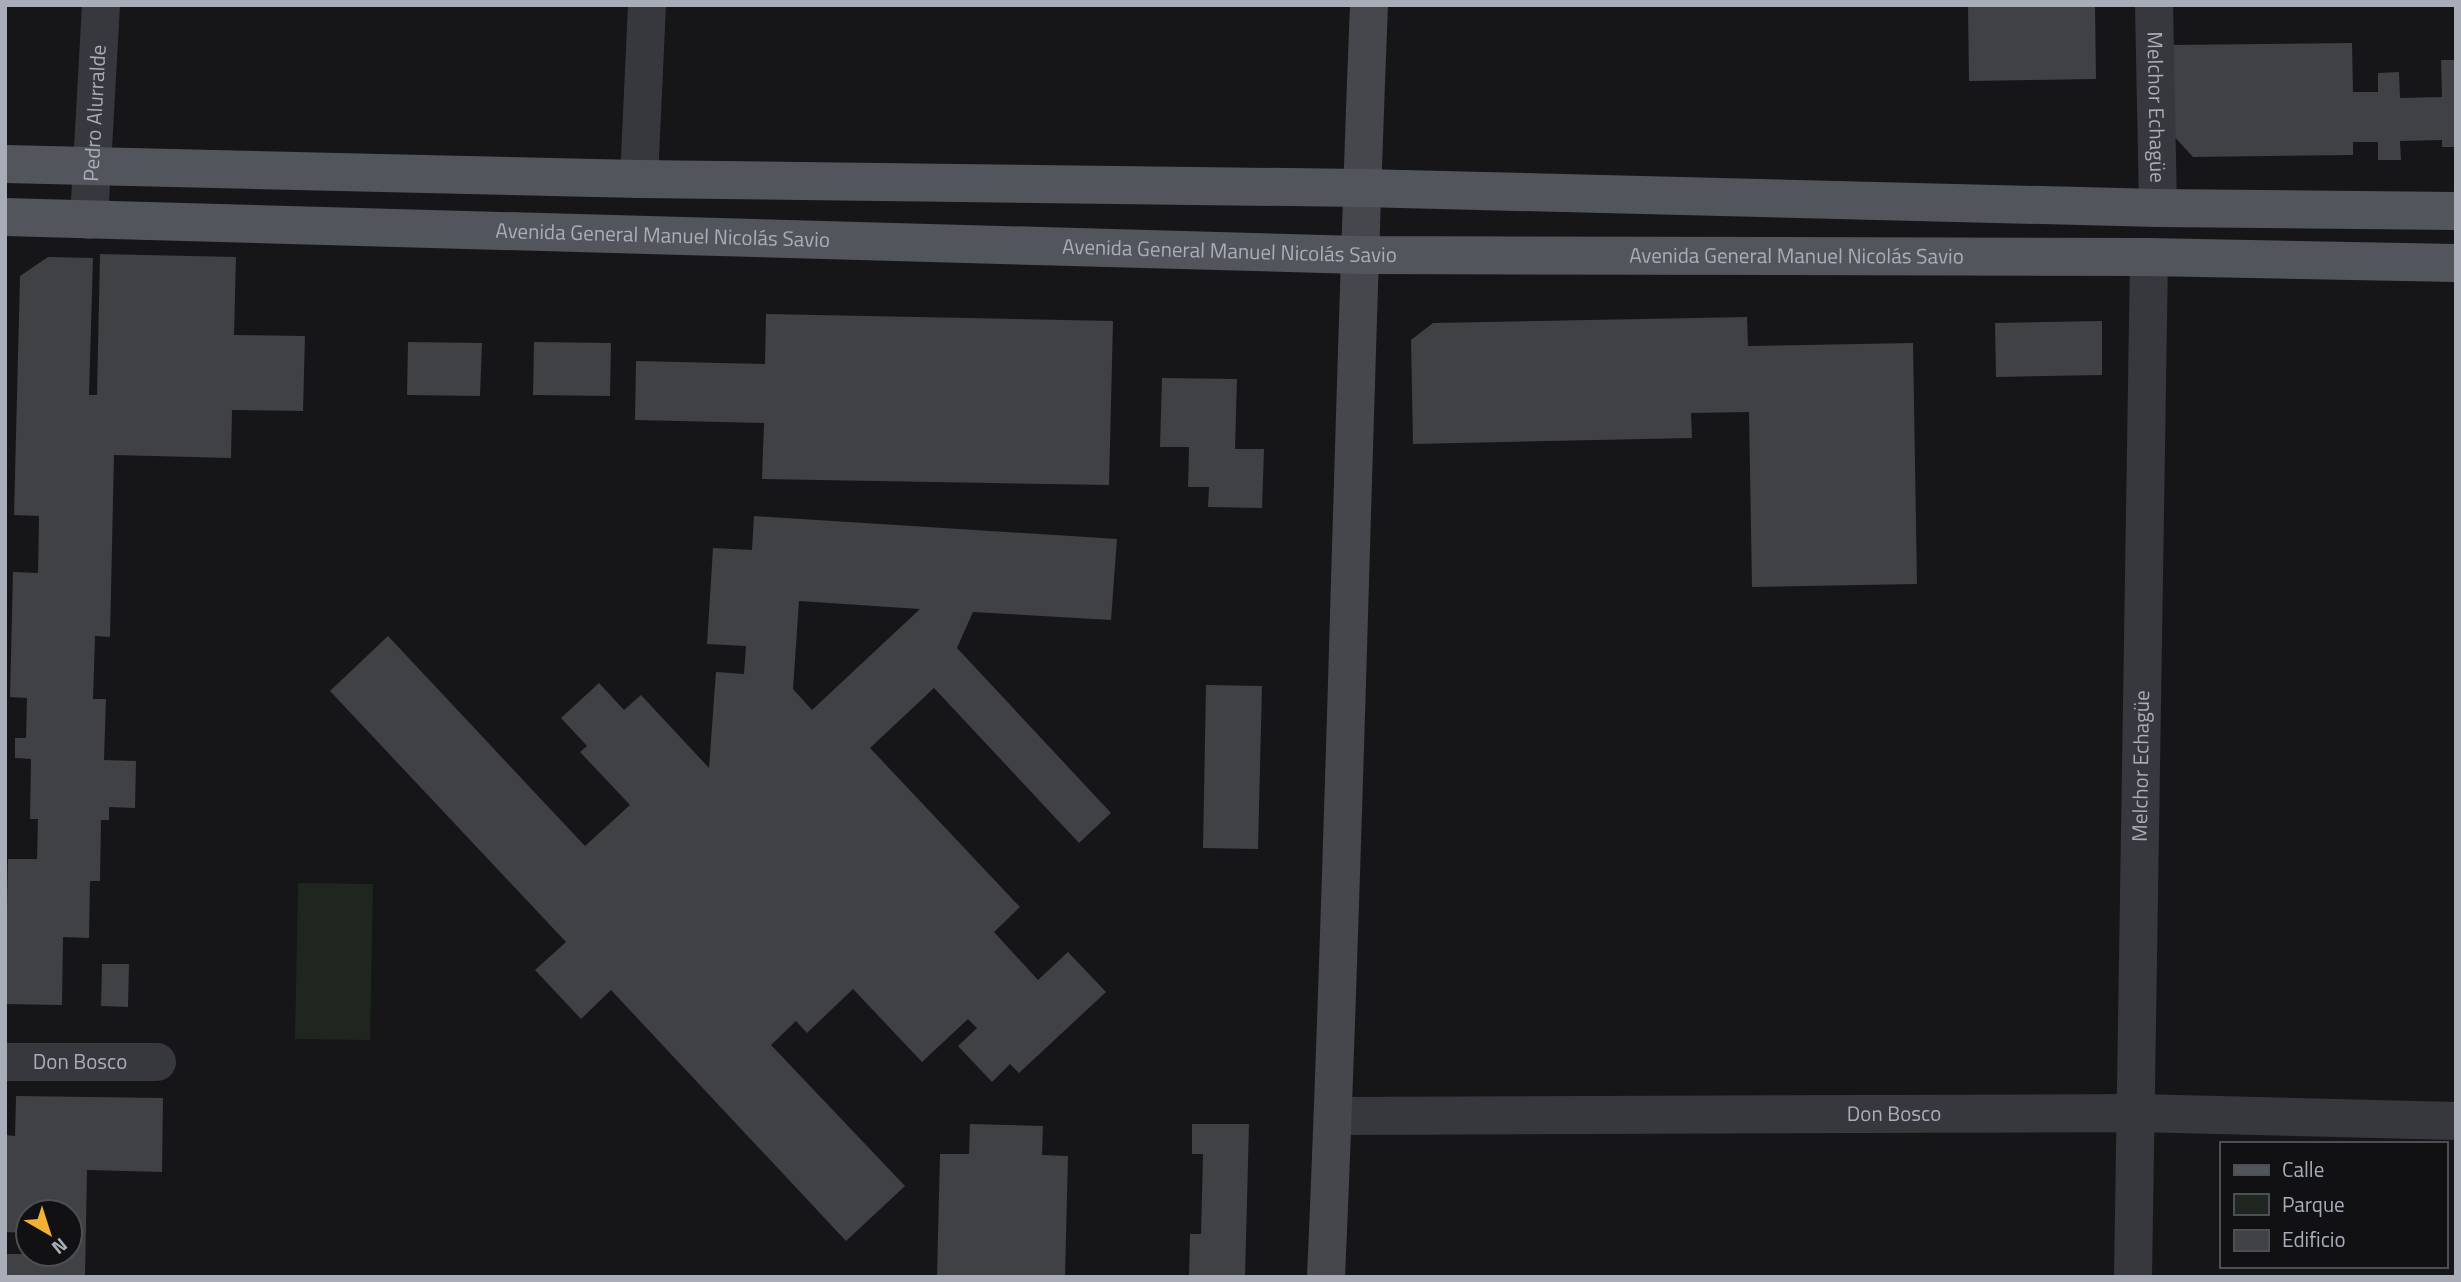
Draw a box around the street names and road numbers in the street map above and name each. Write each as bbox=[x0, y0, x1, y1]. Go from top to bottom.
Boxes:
street label: Melchor Echagüe bbox=[2140, 31, 2174, 183]
street label: Pedro Alurralde bbox=[74, 44, 114, 182]
street label: Avenida General Manuel Nicolás Savio bbox=[495, 214, 830, 255]
street label: Avenida General Manuel Nicolás Savio bbox=[1062, 230, 1397, 270]
street label: Avenida General Manuel Nicolás Savio bbox=[1629, 239, 1964, 272]
street label: Melchor Echagüe bbox=[2123, 690, 2157, 842]
street label: Don Bosco bbox=[33, 1045, 127, 1077]
street label: Don Bosco bbox=[1847, 1097, 1941, 1129]

